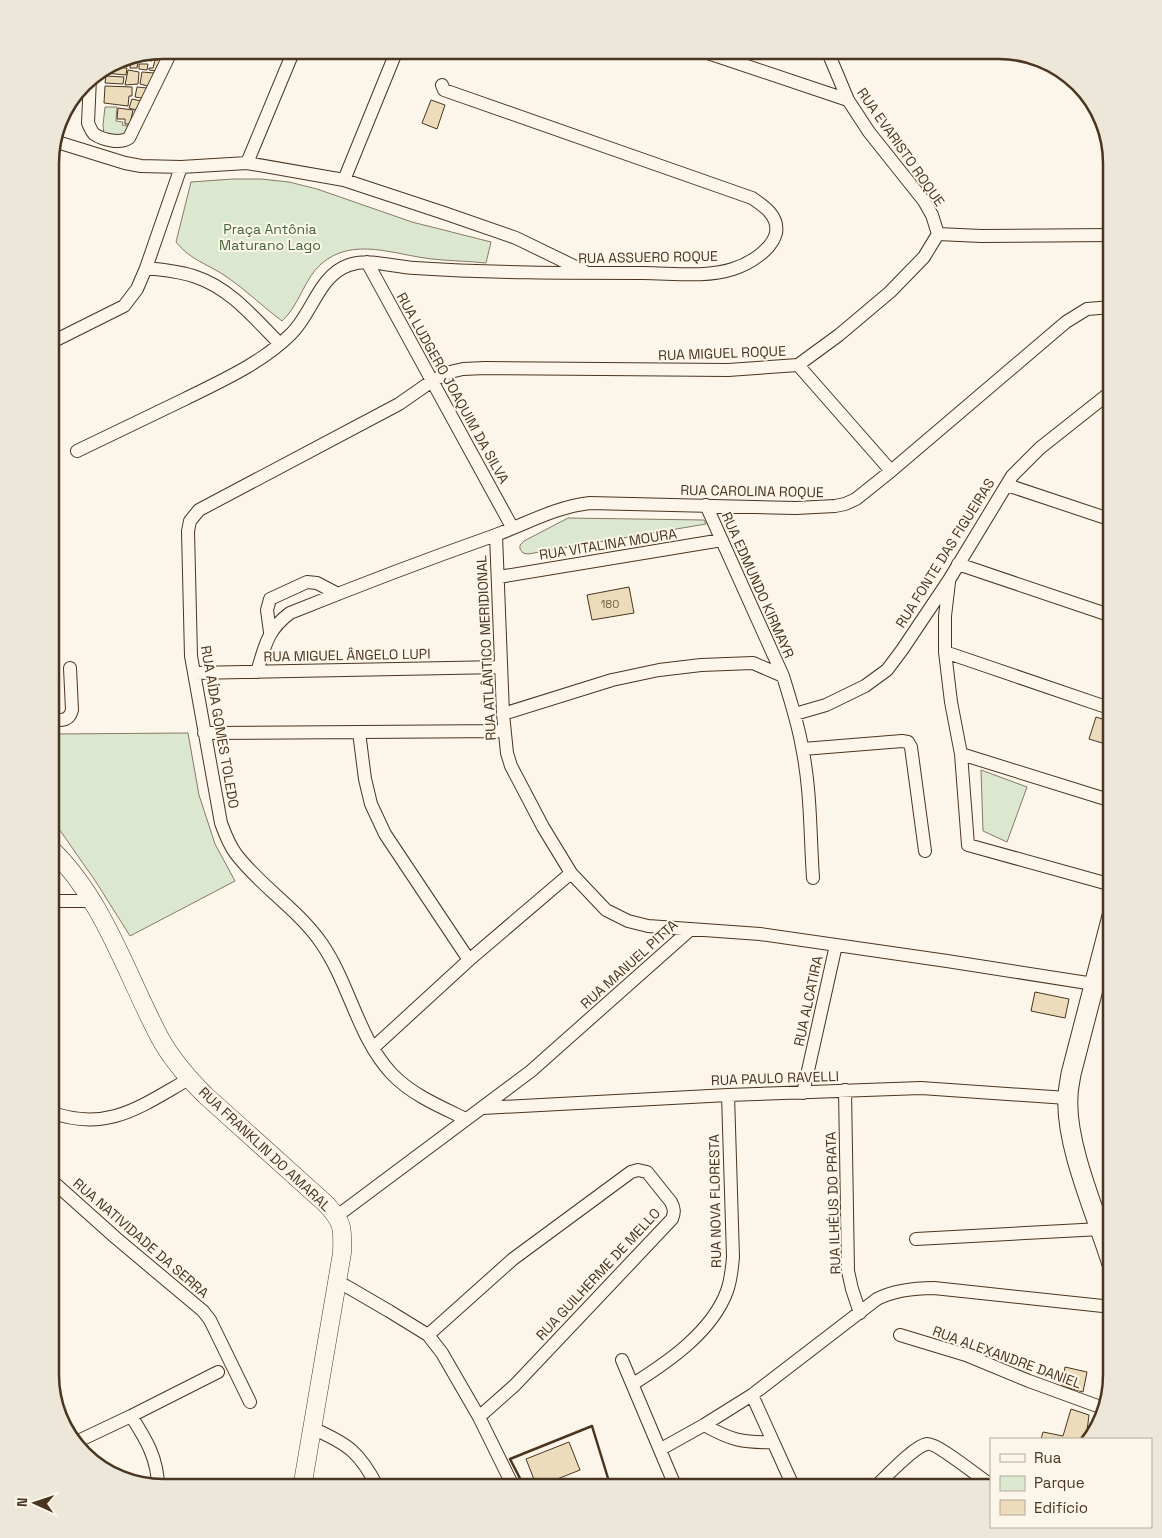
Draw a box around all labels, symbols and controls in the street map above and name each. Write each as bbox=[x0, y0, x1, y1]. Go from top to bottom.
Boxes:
street label: RUA EVARISTO ROQUE bbox=[853, 84, 949, 210]
park label: Praça Antônia Maturano Lago bbox=[219, 220, 321, 254]
street label: RUA ASSUERO ROQUE bbox=[578, 247, 718, 267]
street label: RUA LUDGERO JOAQUIM DA SILVA bbox=[393, 289, 513, 487]
street label: RUA MIGUEL ROQUE bbox=[658, 342, 786, 364]
street label: RUA FONTE DAS FIGUEIRAS bbox=[891, 475, 999, 631]
street label: RUA CAROLINA ROQUE bbox=[680, 481, 824, 501]
street label: RUA EDMUNDO KIRMAYR bbox=[718, 509, 798, 661]
street label: RUA VITALINA MOURA bbox=[538, 524, 678, 564]
street label: RUA ATLÂNTICO MERIDIONAL bbox=[472, 555, 500, 741]
house number: 180 bbox=[601, 597, 619, 611]
street label: RUA AÍDA GOMES TOLEDO bbox=[197, 644, 243, 810]
street label: RUA MIGUEL ÂNGELO LUPI bbox=[263, 645, 431, 665]
street label: RUA MANUEL PITTA bbox=[577, 916, 681, 1012]
street label: RUA ALCATIRA bbox=[790, 954, 826, 1048]
street label: RUA PAULO RAVELLI bbox=[711, 1067, 839, 1089]
street label: RUA FRANKLIN DO AMARAL bbox=[195, 1083, 335, 1215]
street label: RUA ILHÉUS DO PRATA bbox=[822, 1131, 844, 1275]
street label: RUA NOVA FLORESTA bbox=[705, 1134, 725, 1268]
street label: RUA NATIVIDADE DA SERRA bbox=[69, 1174, 213, 1302]
street label: RUA GUILHERME DE MELLO bbox=[532, 1204, 664, 1344]
street label: RUA ALEXANDRE DANIEL bbox=[930, 1322, 1084, 1392]
legend bbox=[990, 1438, 1152, 1528]
text: Rua bbox=[1034, 1448, 1062, 1467]
text: Parque bbox=[1034, 1473, 1085, 1492]
north arrow bbox=[10, 1478, 60, 1528]
text: N bbox=[13, 1497, 31, 1507]
text: Edifício bbox=[1034, 1498, 1088, 1517]

